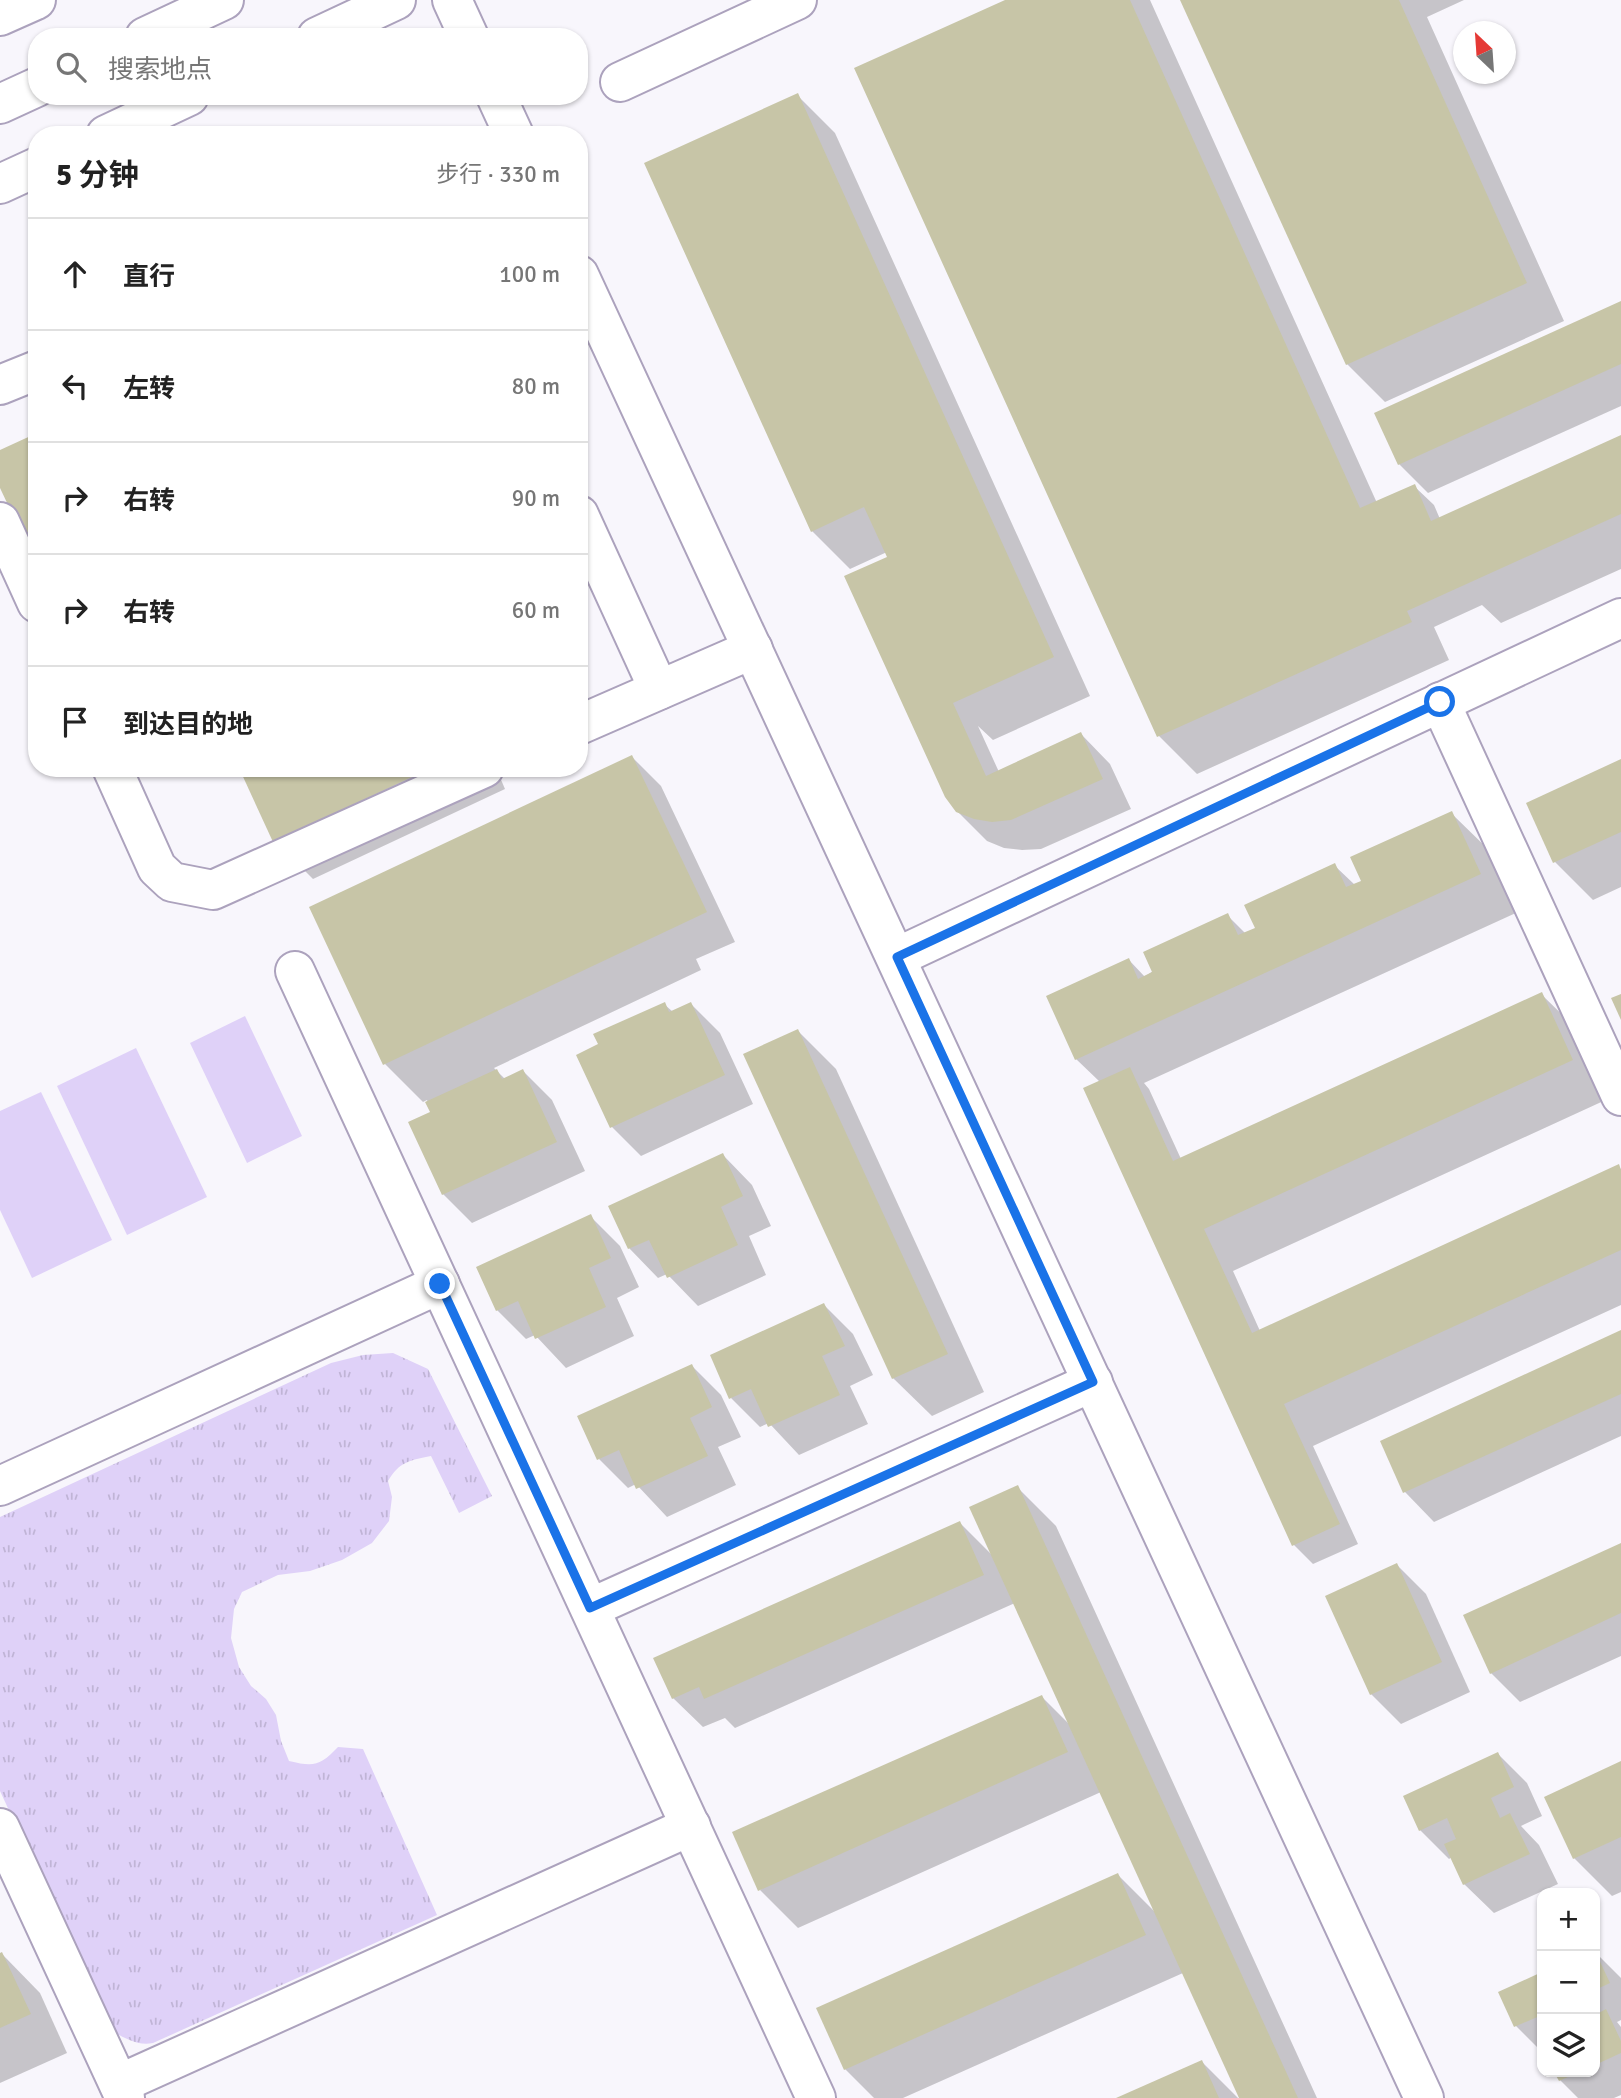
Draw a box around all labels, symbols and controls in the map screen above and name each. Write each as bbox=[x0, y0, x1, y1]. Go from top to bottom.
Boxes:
north arrow bbox=[1453, 21, 1516, 84]
search box bbox=[28, 28, 588, 105]
icon: search bbox=[52, 48, 90, 86]
text: 搜索地点 bbox=[108, 54, 212, 86]
text: 5 分钟 bbox=[56, 157, 139, 194]
text: 步行 · 330 m bbox=[436, 160, 560, 189]
icon: ahead bbox=[56, 255, 94, 293]
text: 100 m bbox=[499, 260, 560, 289]
text: 直行 bbox=[123, 261, 175, 293]
icon: left bbox=[56, 367, 94, 405]
text: 80 m bbox=[512, 372, 560, 401]
text: 左转 bbox=[123, 373, 175, 405]
icon: right bbox=[56, 479, 94, 517]
text: 90 m bbox=[512, 484, 560, 513]
text: 右转 bbox=[123, 485, 175, 517]
icon: right bbox=[56, 591, 94, 629]
text: 60 m bbox=[512, 596, 560, 625]
text: 右转 bbox=[123, 597, 175, 629]
route start bbox=[1424, 686, 1455, 717]
icon: arrive bbox=[56, 703, 94, 741]
text: 到达目的地 bbox=[123, 709, 253, 741]
route end bbox=[424, 1268, 455, 1299]
map controls bbox=[1537, 1888, 1600, 2077]
button: + bbox=[1537, 1888, 1600, 1951]
button: − bbox=[1537, 1951, 1600, 2014]
button: layers bbox=[1537, 2014, 1600, 2077]

